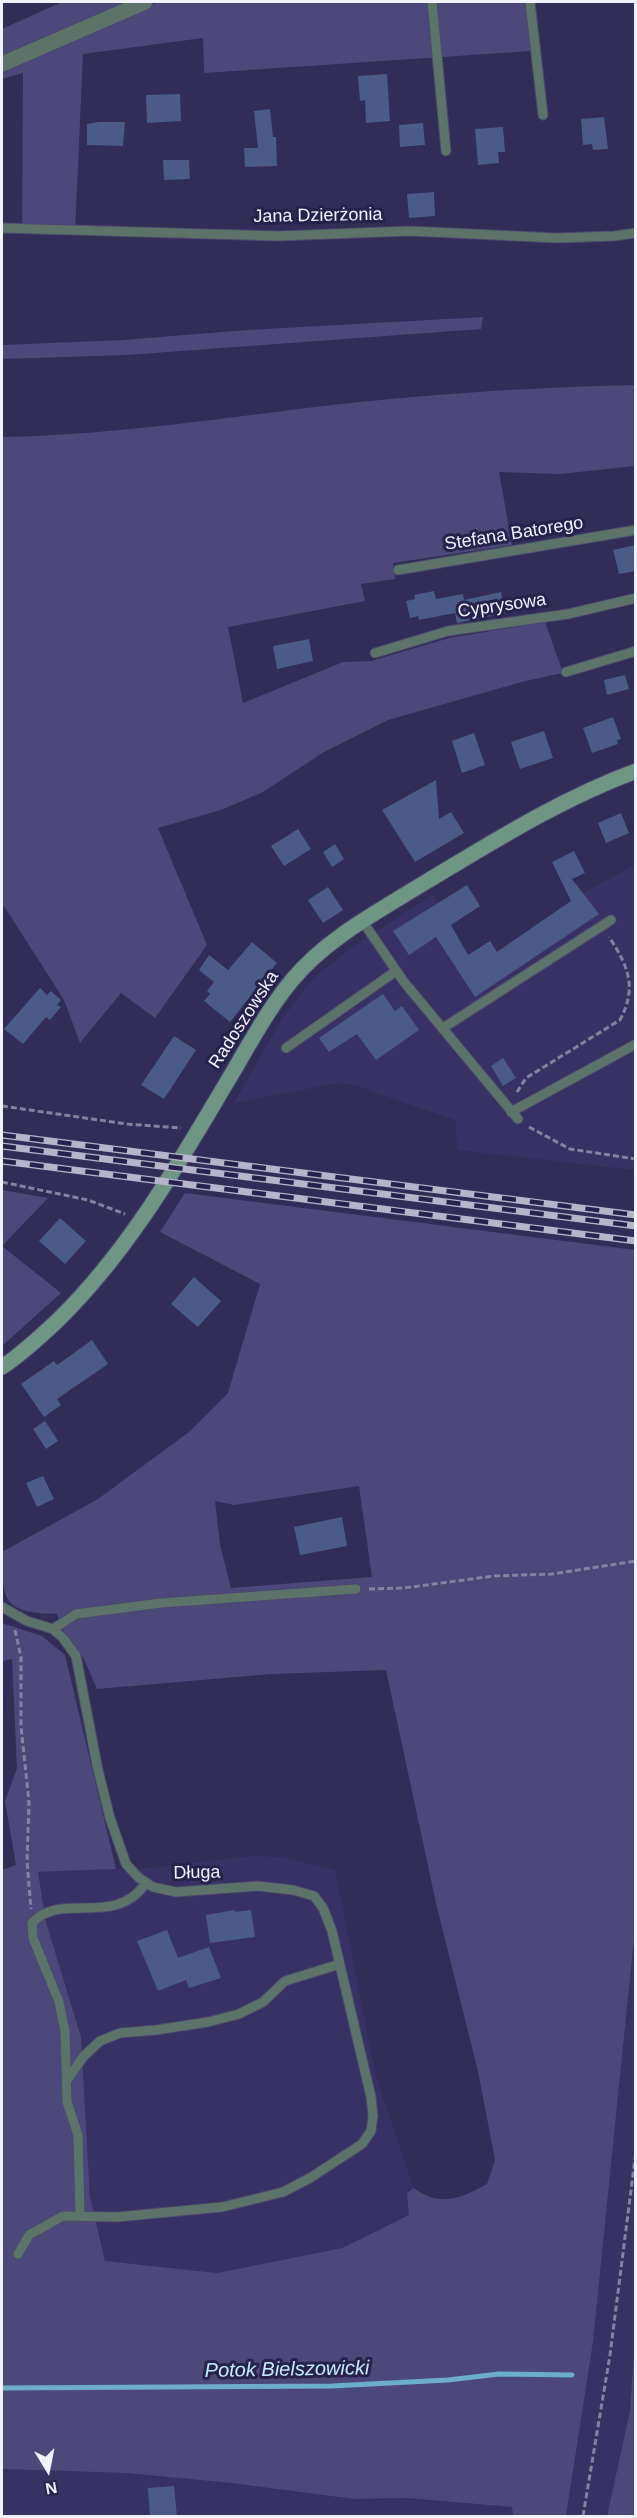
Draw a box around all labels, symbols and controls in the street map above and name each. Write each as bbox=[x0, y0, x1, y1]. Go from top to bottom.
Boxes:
street label: Jana Dzierżonia bbox=[253, 204, 383, 228]
street label: Stefana Batorego bbox=[443, 512, 585, 556]
street label: Cyprysowa bbox=[456, 589, 548, 623]
street label: Radoszowska bbox=[204, 967, 284, 1073]
street label: Długa bbox=[173, 1862, 221, 1884]
water label: Potok Bielszowicki bbox=[205, 2357, 369, 2383]
north arrow bbox=[18, 2440, 78, 2500]
text: N bbox=[44, 2479, 58, 2498]

